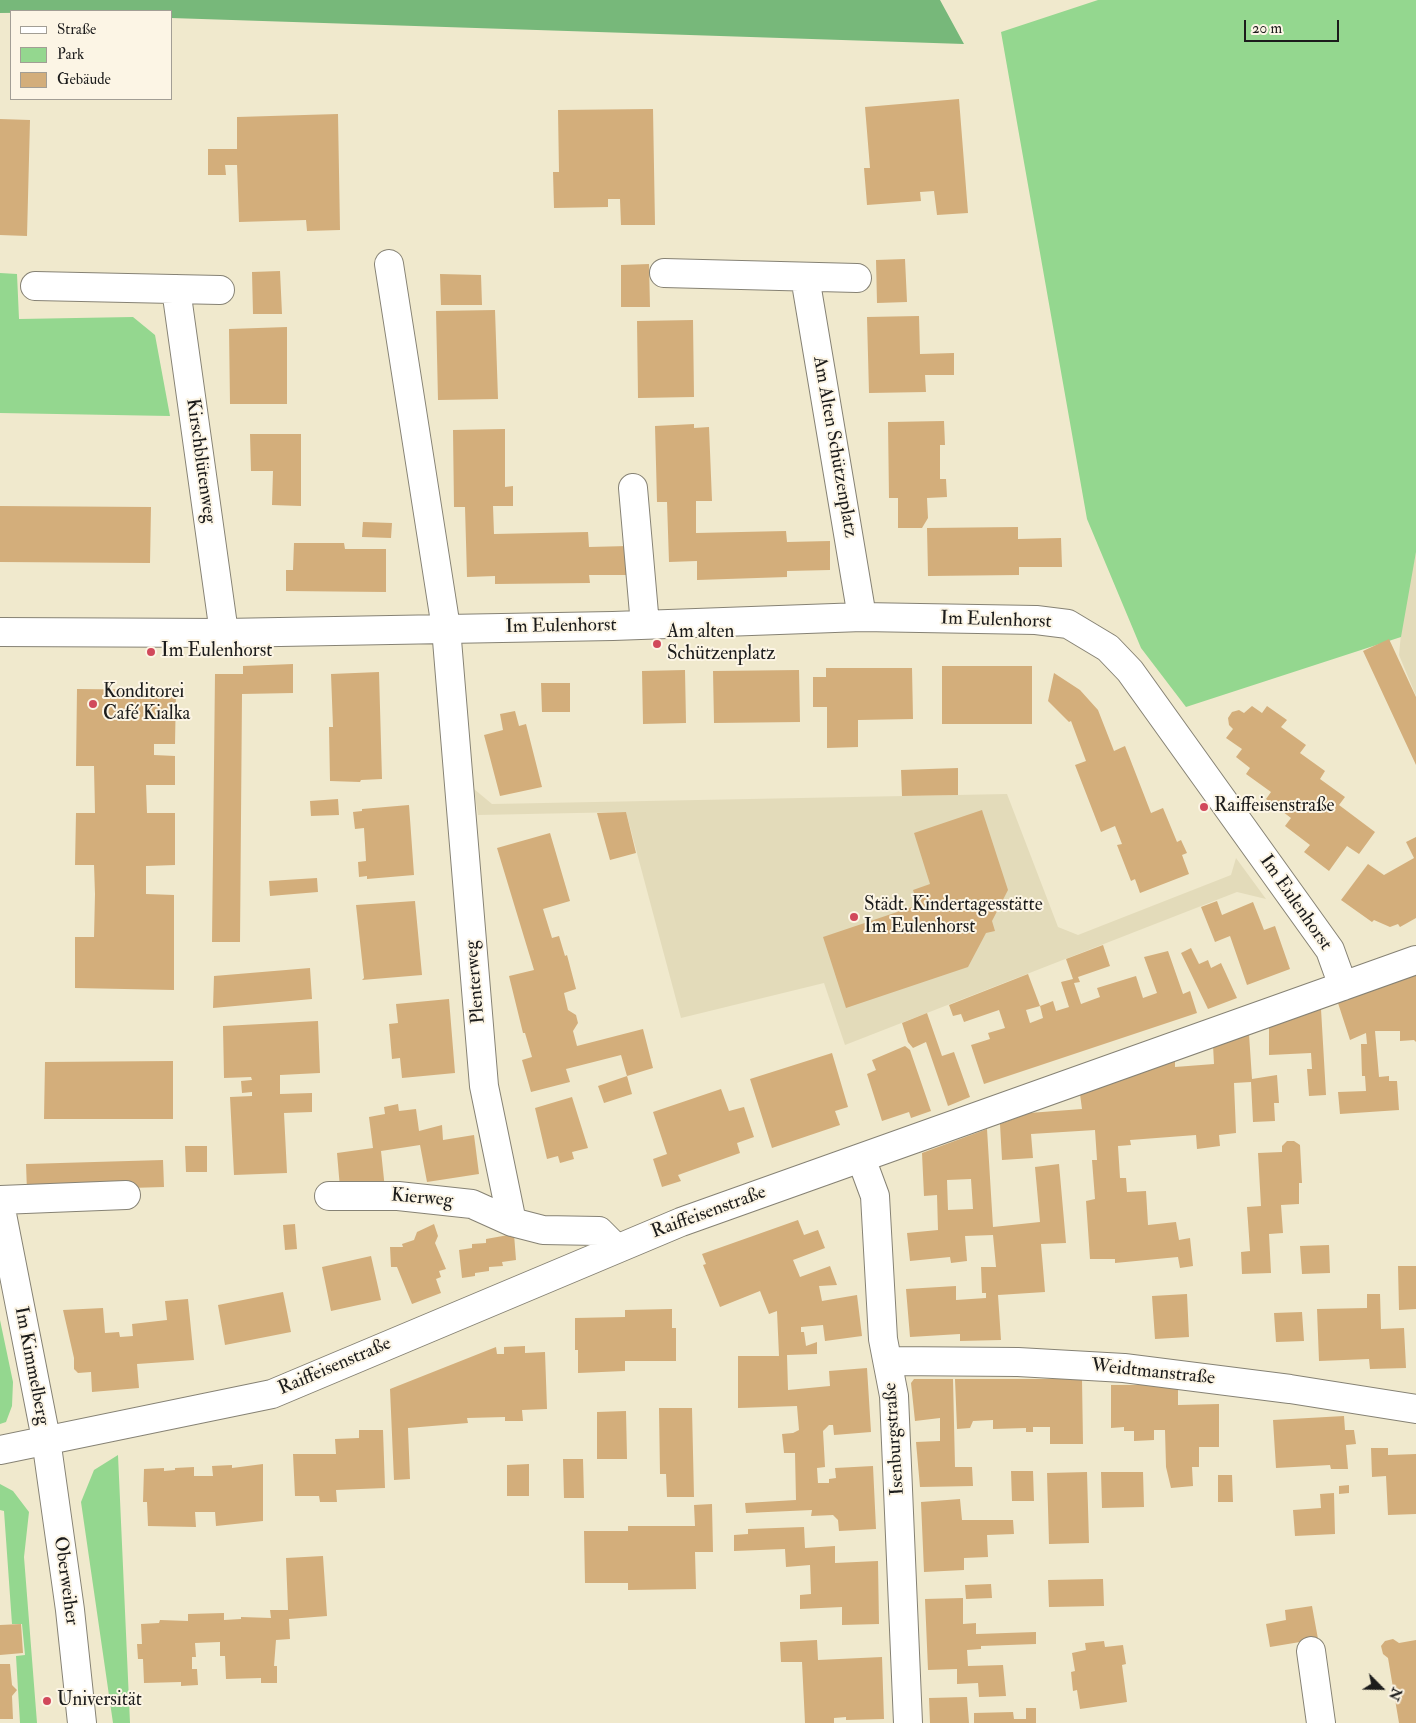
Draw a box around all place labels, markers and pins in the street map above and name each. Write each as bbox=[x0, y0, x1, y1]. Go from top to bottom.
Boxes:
place label: Am alten Schützenplatz bbox=[667, 622, 775, 666]
marker: Am alten Schützenplatz bbox=[651, 638, 663, 650]
place label: Im Eulenhorst bbox=[161, 641, 272, 663]
marker: Im Eulenhorst bbox=[145, 646, 157, 658]
place label: Konditorei Café Kialka bbox=[103, 682, 190, 726]
marker: Konditorei Café Kialka bbox=[87, 698, 99, 710]
place label: Raiffeisenstraße bbox=[1214, 796, 1334, 818]
marker: Raiffeisenstraße bbox=[1198, 801, 1210, 813]
place label: Städt. Kindertagesstätte Im Eulenhorst bbox=[864, 895, 1043, 939]
marker: Städt. Kindertagesstätte Im Eulenhorst bbox=[848, 911, 860, 923]
place label: Universität bbox=[57, 1690, 142, 1712]
marker: Universität bbox=[41, 1695, 53, 1707]

